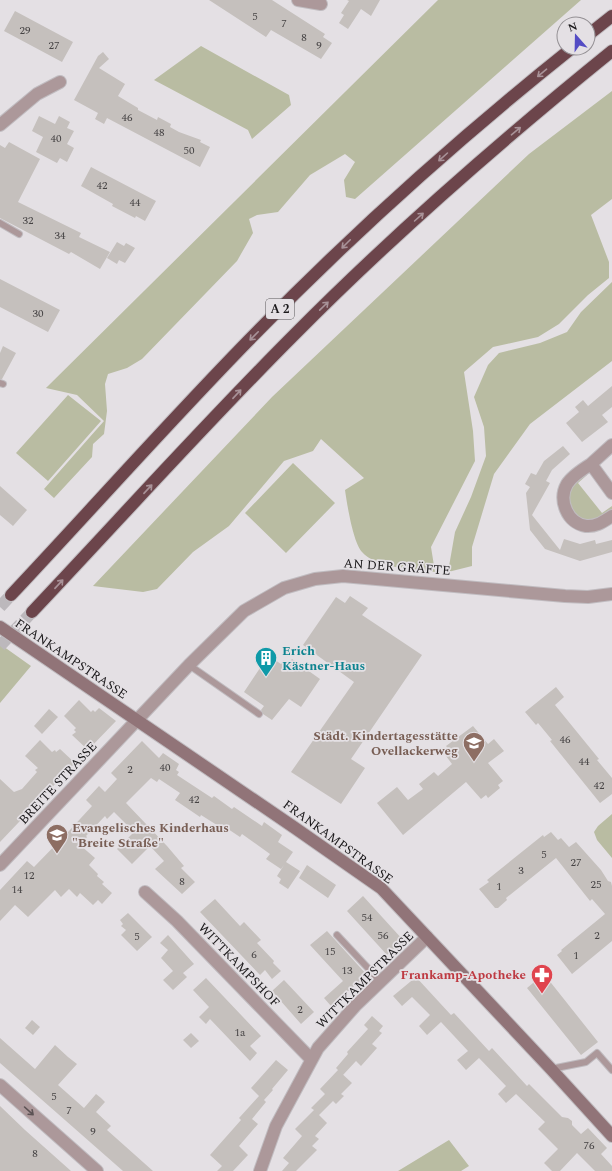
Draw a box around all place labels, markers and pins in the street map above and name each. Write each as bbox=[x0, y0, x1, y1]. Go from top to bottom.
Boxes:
place label: Erich Kästner-Haus bbox=[282, 641, 365, 676]
building icon: Erich Kästner-Haus bbox=[253, 645, 279, 678]
place label: Städt. Kindertagesstätte Ovellackerweg bbox=[313, 726, 458, 761]
school or university icon: Städt. Kindertagesstätte Ovellackerweg bbox=[461, 730, 487, 763]
place label: Evangelisches Kinderhaus "Breite Straße" bbox=[72, 818, 229, 853]
school or university icon: Evangelisches Kinderhaus "Breite Straße" bbox=[44, 822, 70, 855]
pharmacy icon: Frankamp-Apotheke bbox=[529, 962, 555, 995]
place label: Frankamp-Apotheke bbox=[401, 965, 526, 985]

